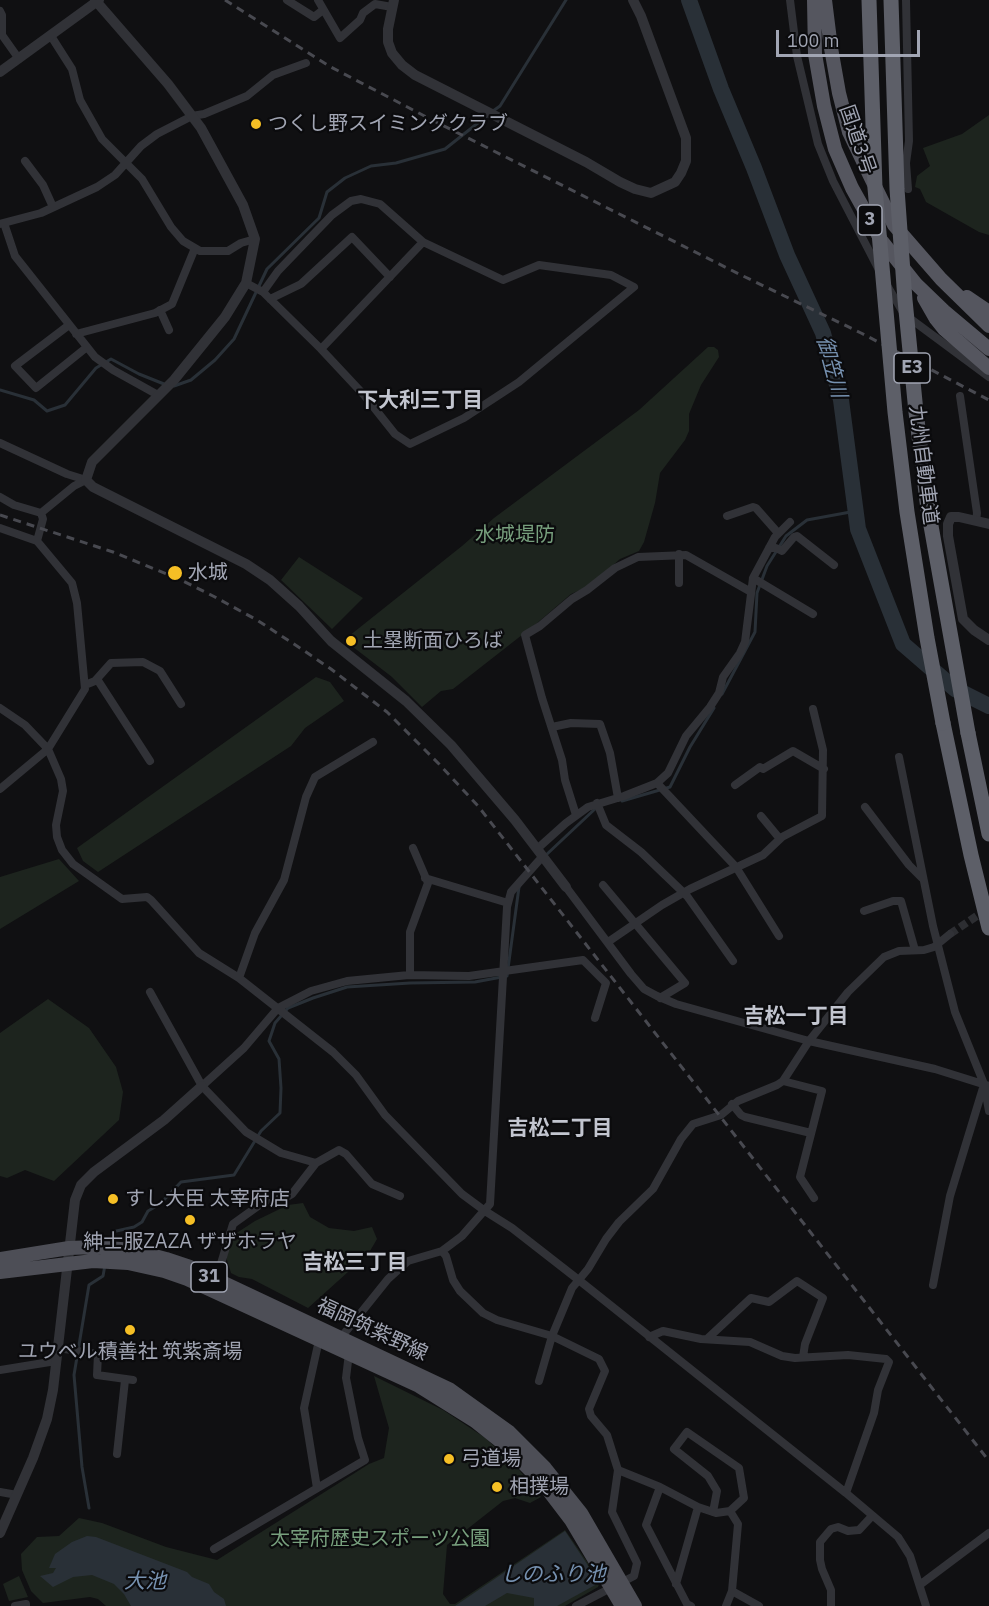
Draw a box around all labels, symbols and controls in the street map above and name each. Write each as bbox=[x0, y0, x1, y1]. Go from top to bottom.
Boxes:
scale bar bbox=[779, 18, 923, 56]
text: 100 m bbox=[787, 29, 839, 52]
street label: 国道3号 bbox=[834, 102, 880, 178]
place label: つくし野スイミングクラブ bbox=[268, 112, 508, 136]
marker: つくし野スイミングクラブ bbox=[249, 117, 263, 131]
road number: 3 bbox=[858, 205, 882, 235]
water label: 御笠川 bbox=[811, 333, 851, 401]
road number: E3 bbox=[894, 353, 930, 383]
district label: 下大利三丁目 bbox=[357, 388, 483, 414]
street label: 九州自動車道 bbox=[904, 404, 942, 526]
park label: 水城堤防 bbox=[475, 523, 555, 547]
place label: 水城 bbox=[188, 561, 228, 585]
marker: 水城 bbox=[166, 564, 184, 582]
place label: 土塁断面ひろば bbox=[363, 629, 503, 653]
marker: 土塁断面ひろば bbox=[344, 634, 358, 648]
district label: 吉松一丁目 bbox=[744, 1004, 848, 1030]
district label: 吉松二丁目 bbox=[508, 1116, 612, 1142]
place label: すし大臣 太宰府店 bbox=[125, 1187, 290, 1211]
marker: すし大臣 太宰府店 bbox=[106, 1192, 120, 1206]
marker: 紳士服ZAZA ザザホラヤ bbox=[183, 1213, 197, 1227]
place label: 紳士服ZAZA ザザホラヤ bbox=[83, 1230, 297, 1254]
district label: 吉松三丁目 bbox=[303, 1250, 407, 1276]
road number: 31 bbox=[191, 1262, 227, 1292]
street label: 福岡筑紫野線 bbox=[313, 1294, 431, 1366]
marker: ユウベル積善社 筑紫斎場 bbox=[123, 1323, 137, 1337]
place label: ユウベル積善社 筑紫斎場 bbox=[18, 1340, 242, 1364]
place label: 弓道場 bbox=[461, 1447, 521, 1471]
marker: 弓道場 bbox=[442, 1452, 456, 1466]
place label: 相撲場 bbox=[509, 1475, 569, 1499]
marker: 相撲場 bbox=[490, 1480, 504, 1494]
park label: 太宰府歴史スポーツ公園 bbox=[270, 1527, 490, 1551]
water label: しのふり池 bbox=[501, 1562, 605, 1588]
water label: 大池 bbox=[124, 1569, 166, 1595]

